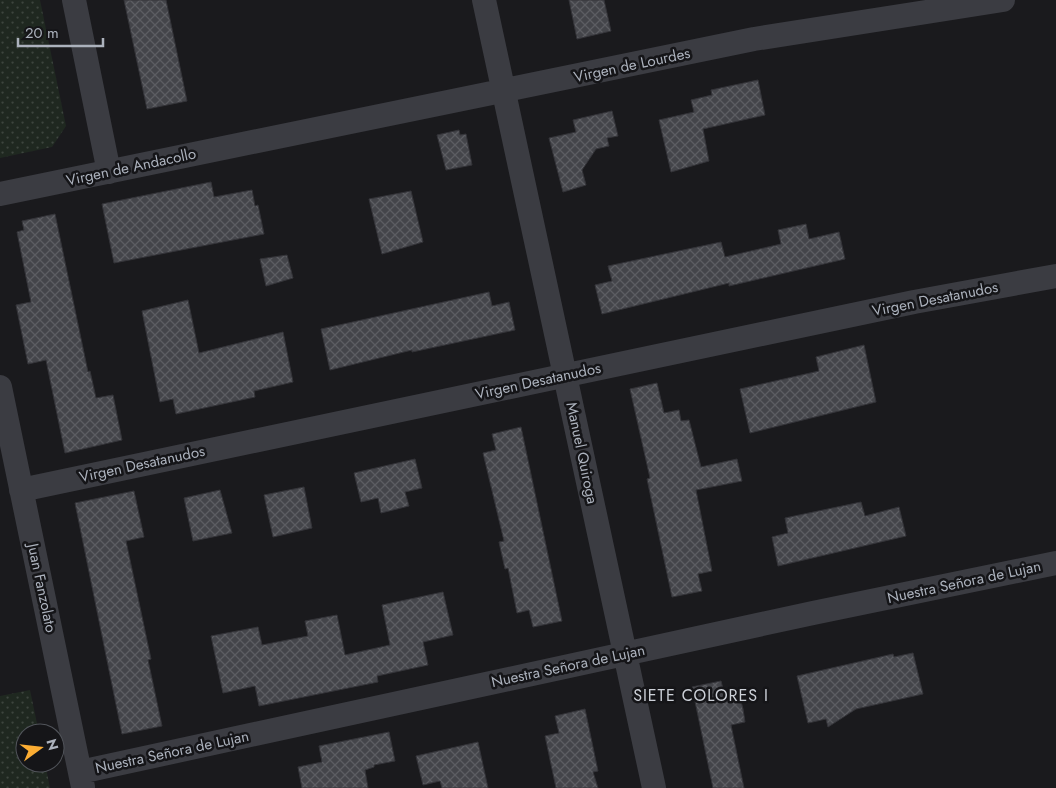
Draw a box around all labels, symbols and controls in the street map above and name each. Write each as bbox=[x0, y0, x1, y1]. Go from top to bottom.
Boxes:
scale bar bbox=[18, 15, 102, 47]
text: 20 m bbox=[25, 22, 59, 44]
street label: Virgen de Lourdes bbox=[572, 42, 692, 88]
street label: Virgen de Andacollo bbox=[64, 143, 198, 191]
street label: Virgen Desatanudos bbox=[870, 276, 1000, 322]
street label: Virgen Desatanudos bbox=[473, 357, 603, 405]
street label: Manuel Quiroga bbox=[561, 400, 603, 506]
street label: Virgen Desatanudos bbox=[77, 440, 207, 488]
street label: Juan Fanzolato bbox=[21, 539, 62, 635]
street label: Nuestra Señora de Lujan bbox=[885, 555, 1043, 609]
street label: Nuestra Señora de Lujan bbox=[489, 639, 647, 693]
district label: SIETE COLORES I bbox=[633, 684, 769, 707]
north arrow bbox=[15, 723, 65, 773]
street label: Nuestra Señora de Lujan bbox=[93, 725, 251, 779]
text: N bbox=[41, 737, 64, 753]

